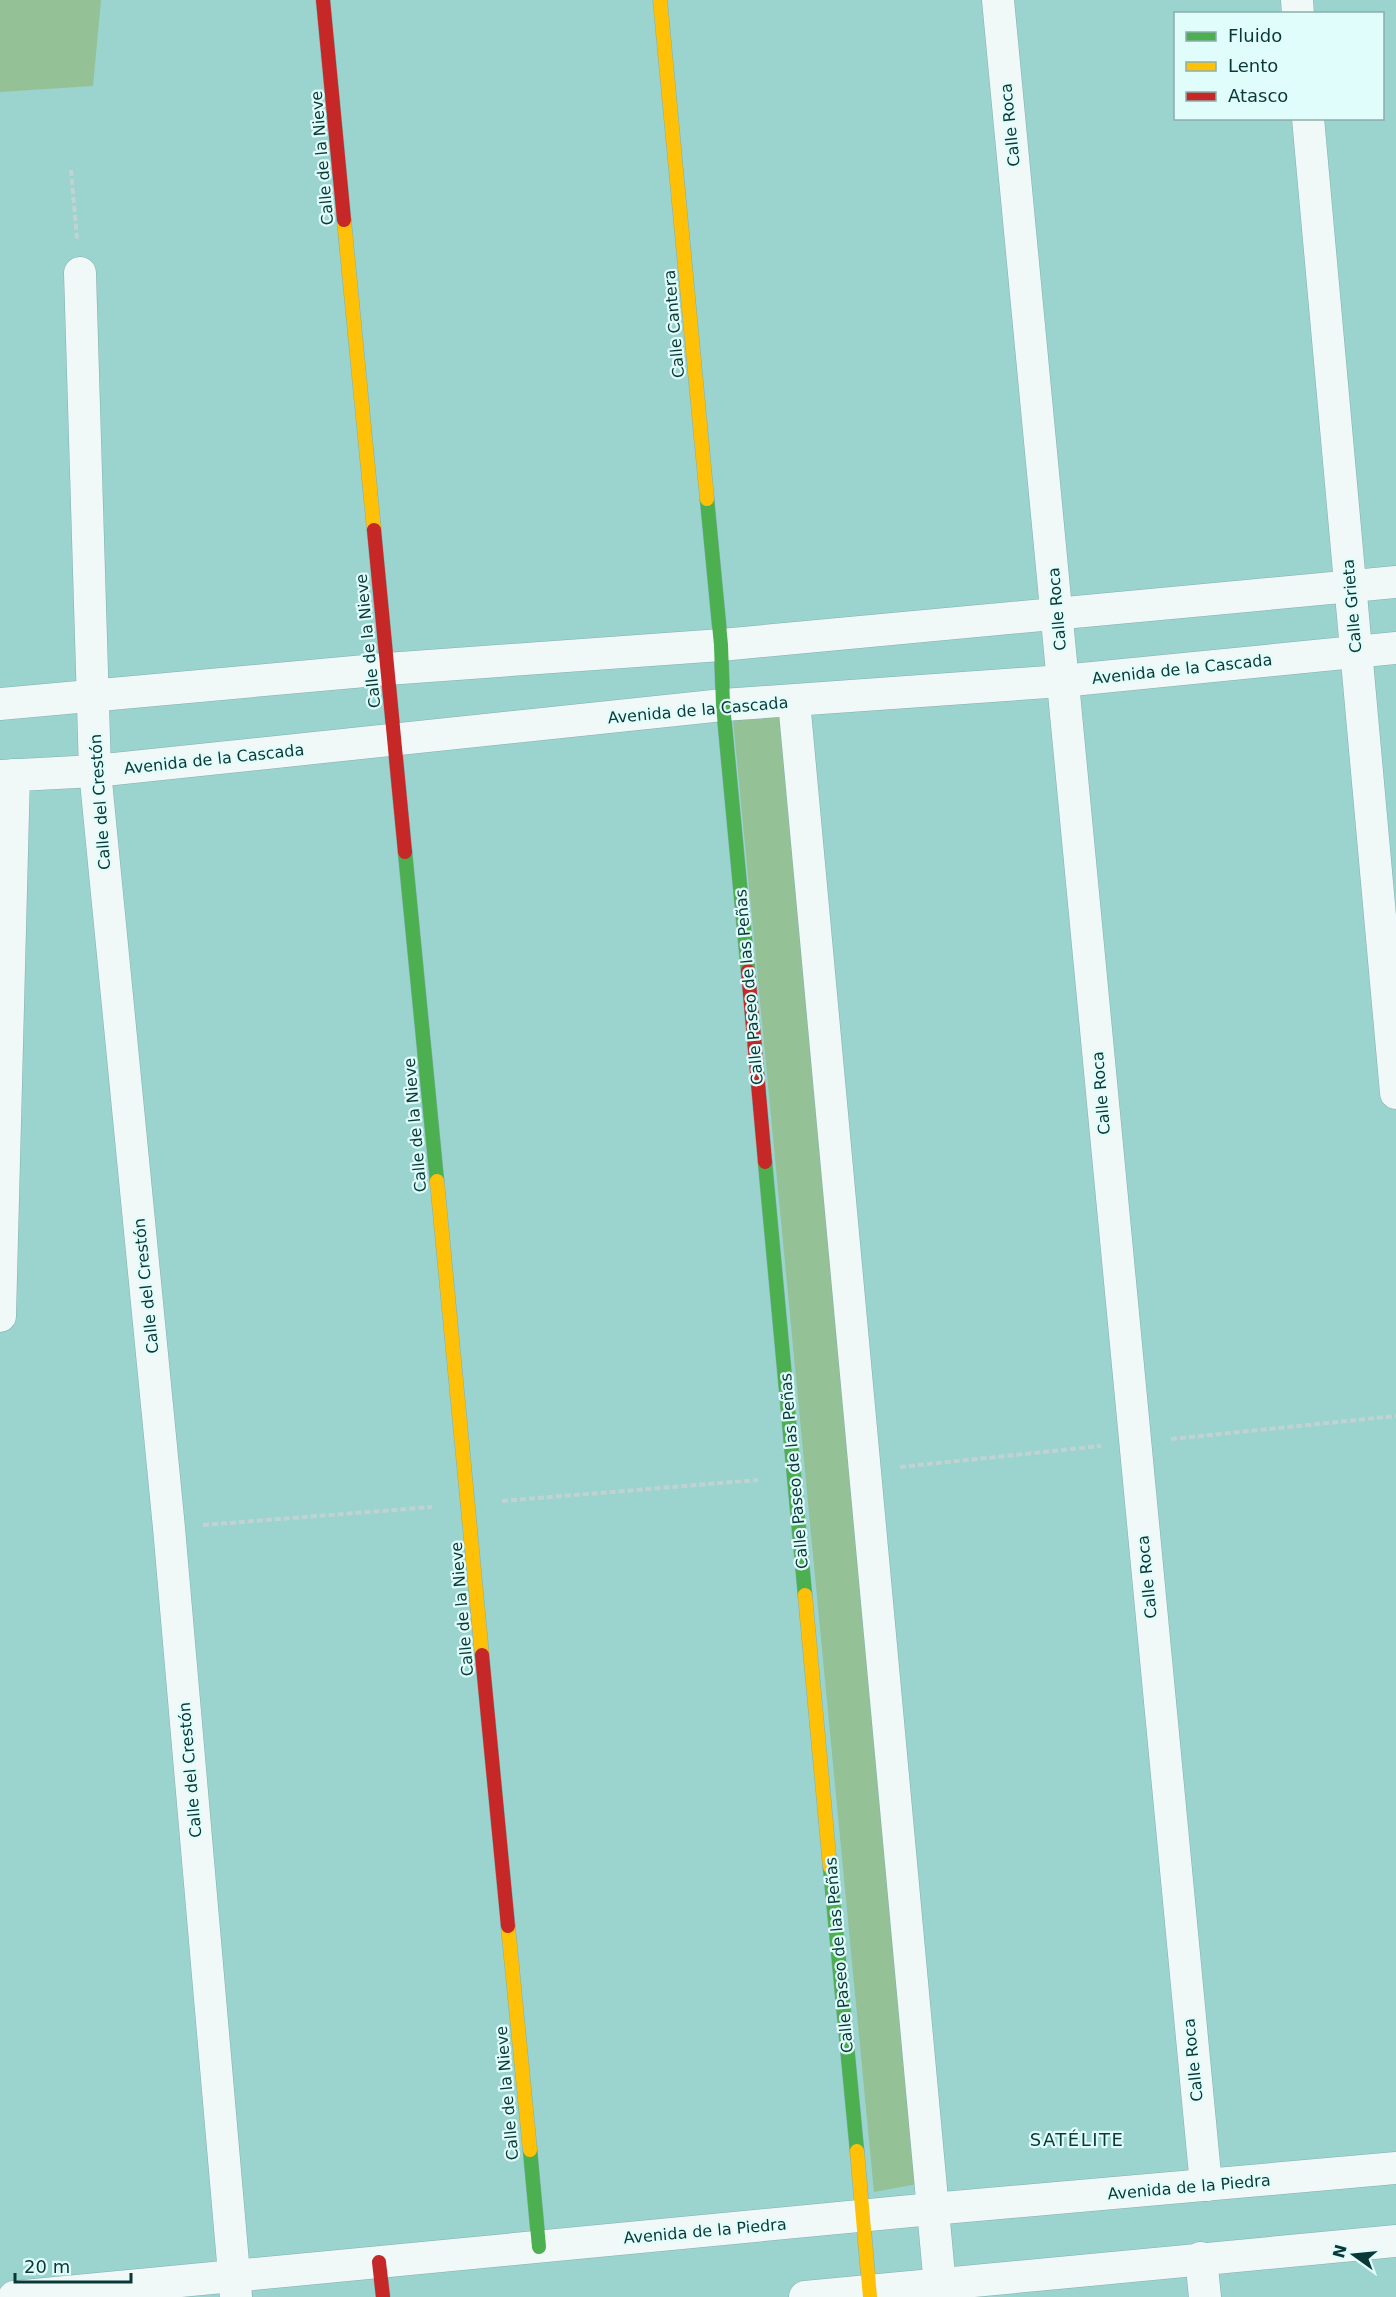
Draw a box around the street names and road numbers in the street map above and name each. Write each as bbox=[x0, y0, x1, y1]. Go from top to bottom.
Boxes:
street label: Calle Roca bbox=[996, 82, 1024, 168]
street label: Calle de la Nieve bbox=[307, 90, 337, 226]
street label: Calle Cantera bbox=[660, 269, 688, 379]
street label: Calle Grieta bbox=[1338, 558, 1366, 654]
street label: Calle Roca bbox=[1044, 567, 1070, 651]
street label: Calle de la Nieve bbox=[352, 573, 384, 709]
street label: Avenida de la Cascada bbox=[1091, 650, 1273, 688]
street label: Avenida de la Cascada bbox=[607, 693, 789, 727]
street label: Calle del Crestón bbox=[86, 733, 114, 871]
street label: Avenida de la Cascada bbox=[123, 740, 305, 778]
street label: Calle Paseo de las Peñas bbox=[731, 888, 767, 1086]
street label: Calle Roca bbox=[1088, 1051, 1114, 1135]
street label: Calle de la Nieve bbox=[400, 1057, 430, 1193]
street label: Calle del Crestón bbox=[129, 1217, 163, 1355]
street label: Calle Paseo de las Peñas bbox=[776, 1372, 812, 1570]
street label: Calle Roca bbox=[1133, 1534, 1161, 1620]
street label: Calle de la Nieve bbox=[447, 1541, 477, 1677]
street label: Calle del Crestón bbox=[175, 1701, 205, 1839]
street label: Calle Paseo de las Peñas bbox=[821, 1856, 857, 2054]
street label: Calle Roca bbox=[1179, 2017, 1207, 2103]
street label: Calle de la Nieve bbox=[492, 2025, 522, 2161]
street label: Avenida de la Piedra bbox=[1107, 2170, 1271, 2204]
street label: Avenida de la Piedra bbox=[623, 2214, 787, 2248]

